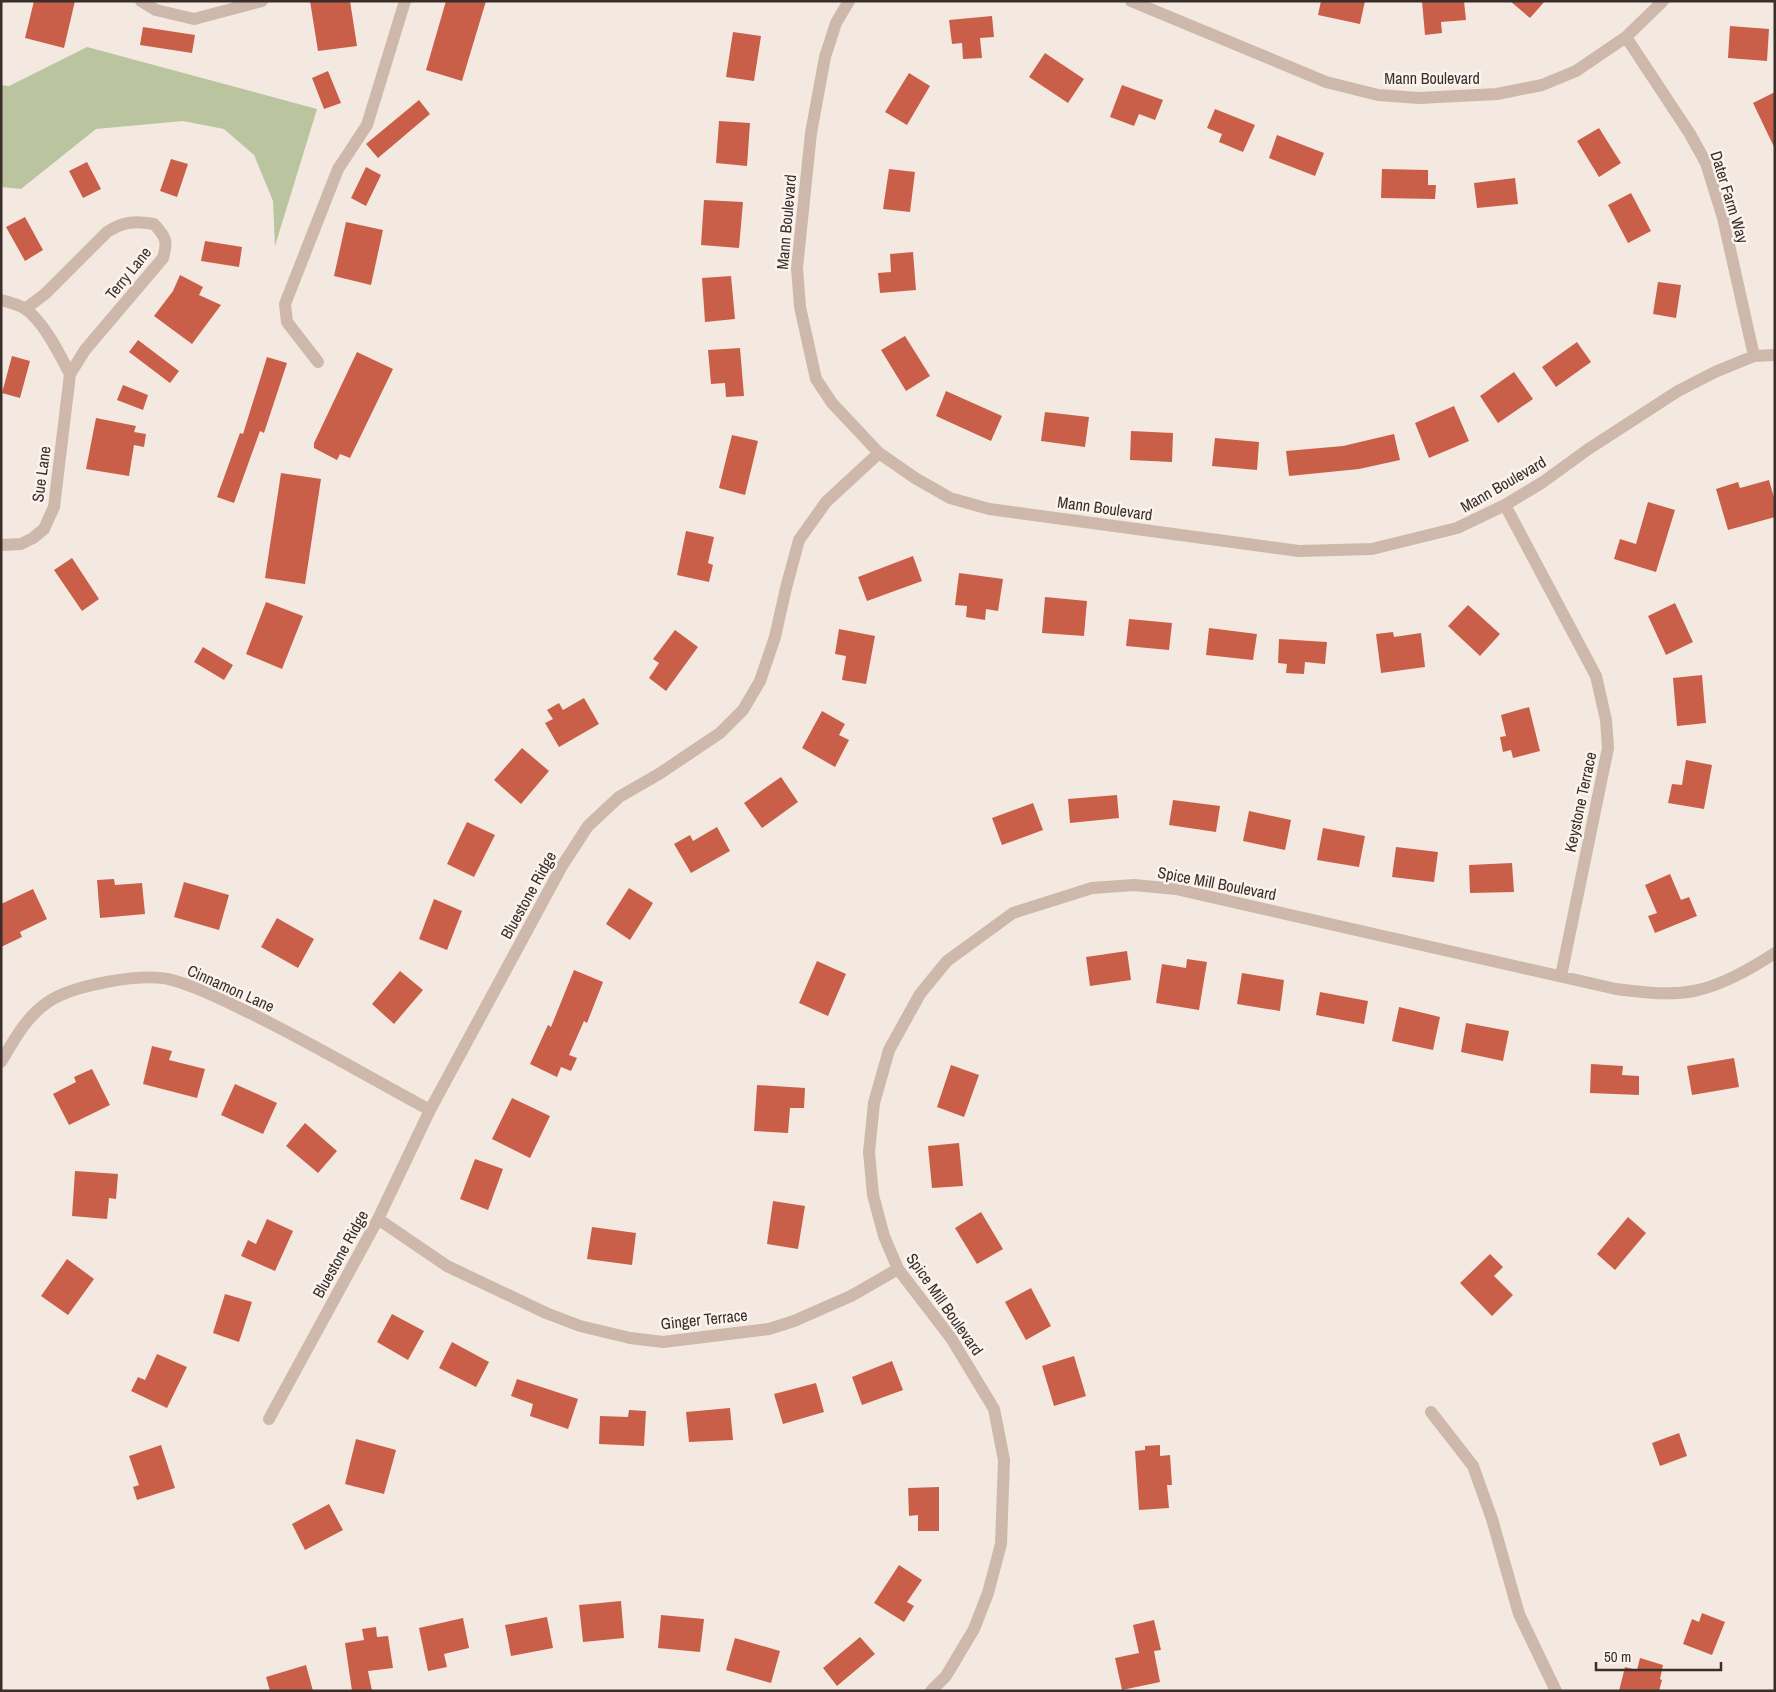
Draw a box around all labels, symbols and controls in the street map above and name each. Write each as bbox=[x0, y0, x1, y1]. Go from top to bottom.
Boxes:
street label: Mann Boulevard bbox=[1384, 67, 1480, 89]
street label: Dater Farm Way bbox=[1706, 148, 1755, 246]
street label: Mann Boulevard bbox=[771, 173, 801, 271]
street label: Terry Lane bbox=[100, 242, 156, 304]
street label: Sue Lane bbox=[26, 445, 56, 503]
street label: Mann Boulevard bbox=[1456, 451, 1550, 517]
street label: Mann Boulevard bbox=[1056, 490, 1154, 526]
street label: Keystone Terrace bbox=[1559, 750, 1601, 854]
street label: Bluestone Ridge bbox=[495, 847, 561, 943]
street label: Spice Mill Boulevard bbox=[1156, 861, 1278, 905]
street label: Cinnamon Lane bbox=[184, 959, 278, 1017]
street label: Bluestone Ridge bbox=[307, 1206, 373, 1302]
street label: Spice Mill Boulevard bbox=[901, 1248, 989, 1360]
street label: Ginger Terrace bbox=[659, 1303, 749, 1335]
scale bar bbox=[1596, 1640, 1721, 1672]
text: 50 m bbox=[1604, 1646, 1631, 1667]

